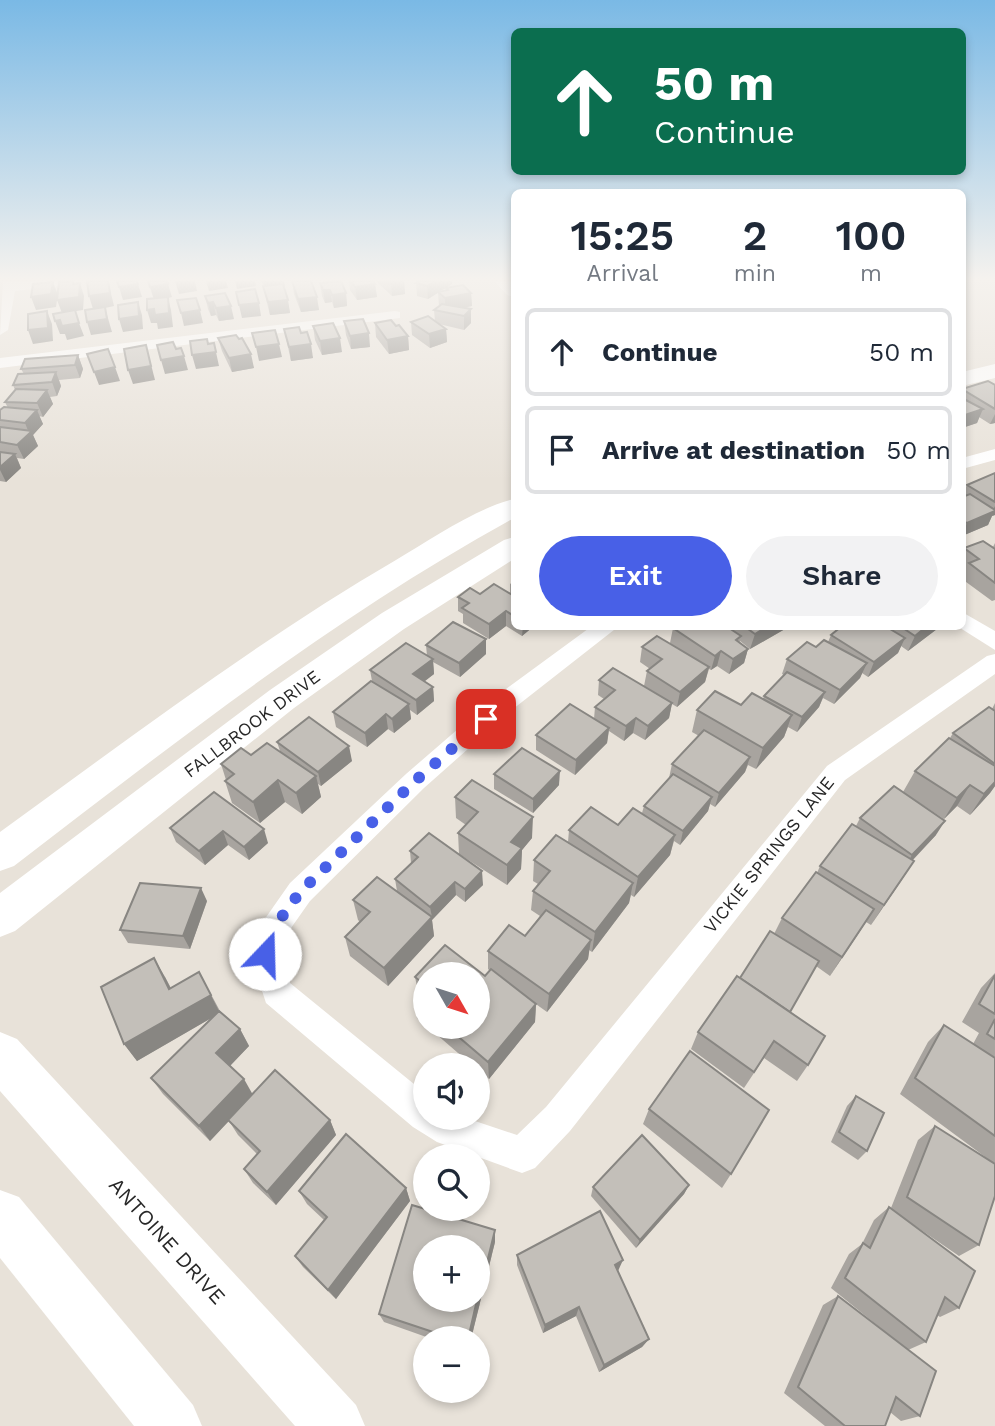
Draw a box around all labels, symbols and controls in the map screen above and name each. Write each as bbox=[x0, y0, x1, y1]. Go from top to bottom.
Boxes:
text: 50 m bbox=[654, 54, 774, 112]
icon: ahead bbox=[539, 56, 630, 147]
text: Continue bbox=[654, 113, 795, 151]
text: 15:25 bbox=[571, 211, 674, 260]
text: 2 bbox=[743, 211, 767, 260]
text: 100 bbox=[836, 211, 906, 260]
text: Arrival bbox=[587, 260, 658, 287]
text: min bbox=[734, 260, 776, 287]
text: m bbox=[860, 260, 882, 287]
icon: ahead bbox=[543, 333, 581, 371]
text: Continue bbox=[602, 337, 718, 367]
text: 50 m bbox=[869, 337, 934, 367]
icon: arrive bbox=[543, 431, 581, 469]
text: Arrive at destination bbox=[602, 435, 865, 465]
text: 50 m bbox=[886, 435, 951, 465]
button: Exit bbox=[539, 536, 732, 616]
button: Share bbox=[746, 536, 938, 616]
street label: FALLBROOK DRIVE bbox=[180, 666, 324, 782]
pin bbox=[456, 689, 516, 749]
icon: arrive bbox=[467, 700, 505, 738]
street label: VICKIE SPRINGS LANE bbox=[699, 772, 838, 937]
position arrow bbox=[228, 917, 302, 991]
north arrow bbox=[413, 962, 490, 1040]
map controls bbox=[413, 962, 490, 1403]
button: sound bbox=[413, 1053, 490, 1130]
button: search bbox=[413, 1144, 490, 1221]
street label: ANTOINE DRIVE bbox=[104, 1172, 231, 1309]
button: + bbox=[413, 1235, 490, 1312]
button: − bbox=[413, 1326, 490, 1403]

